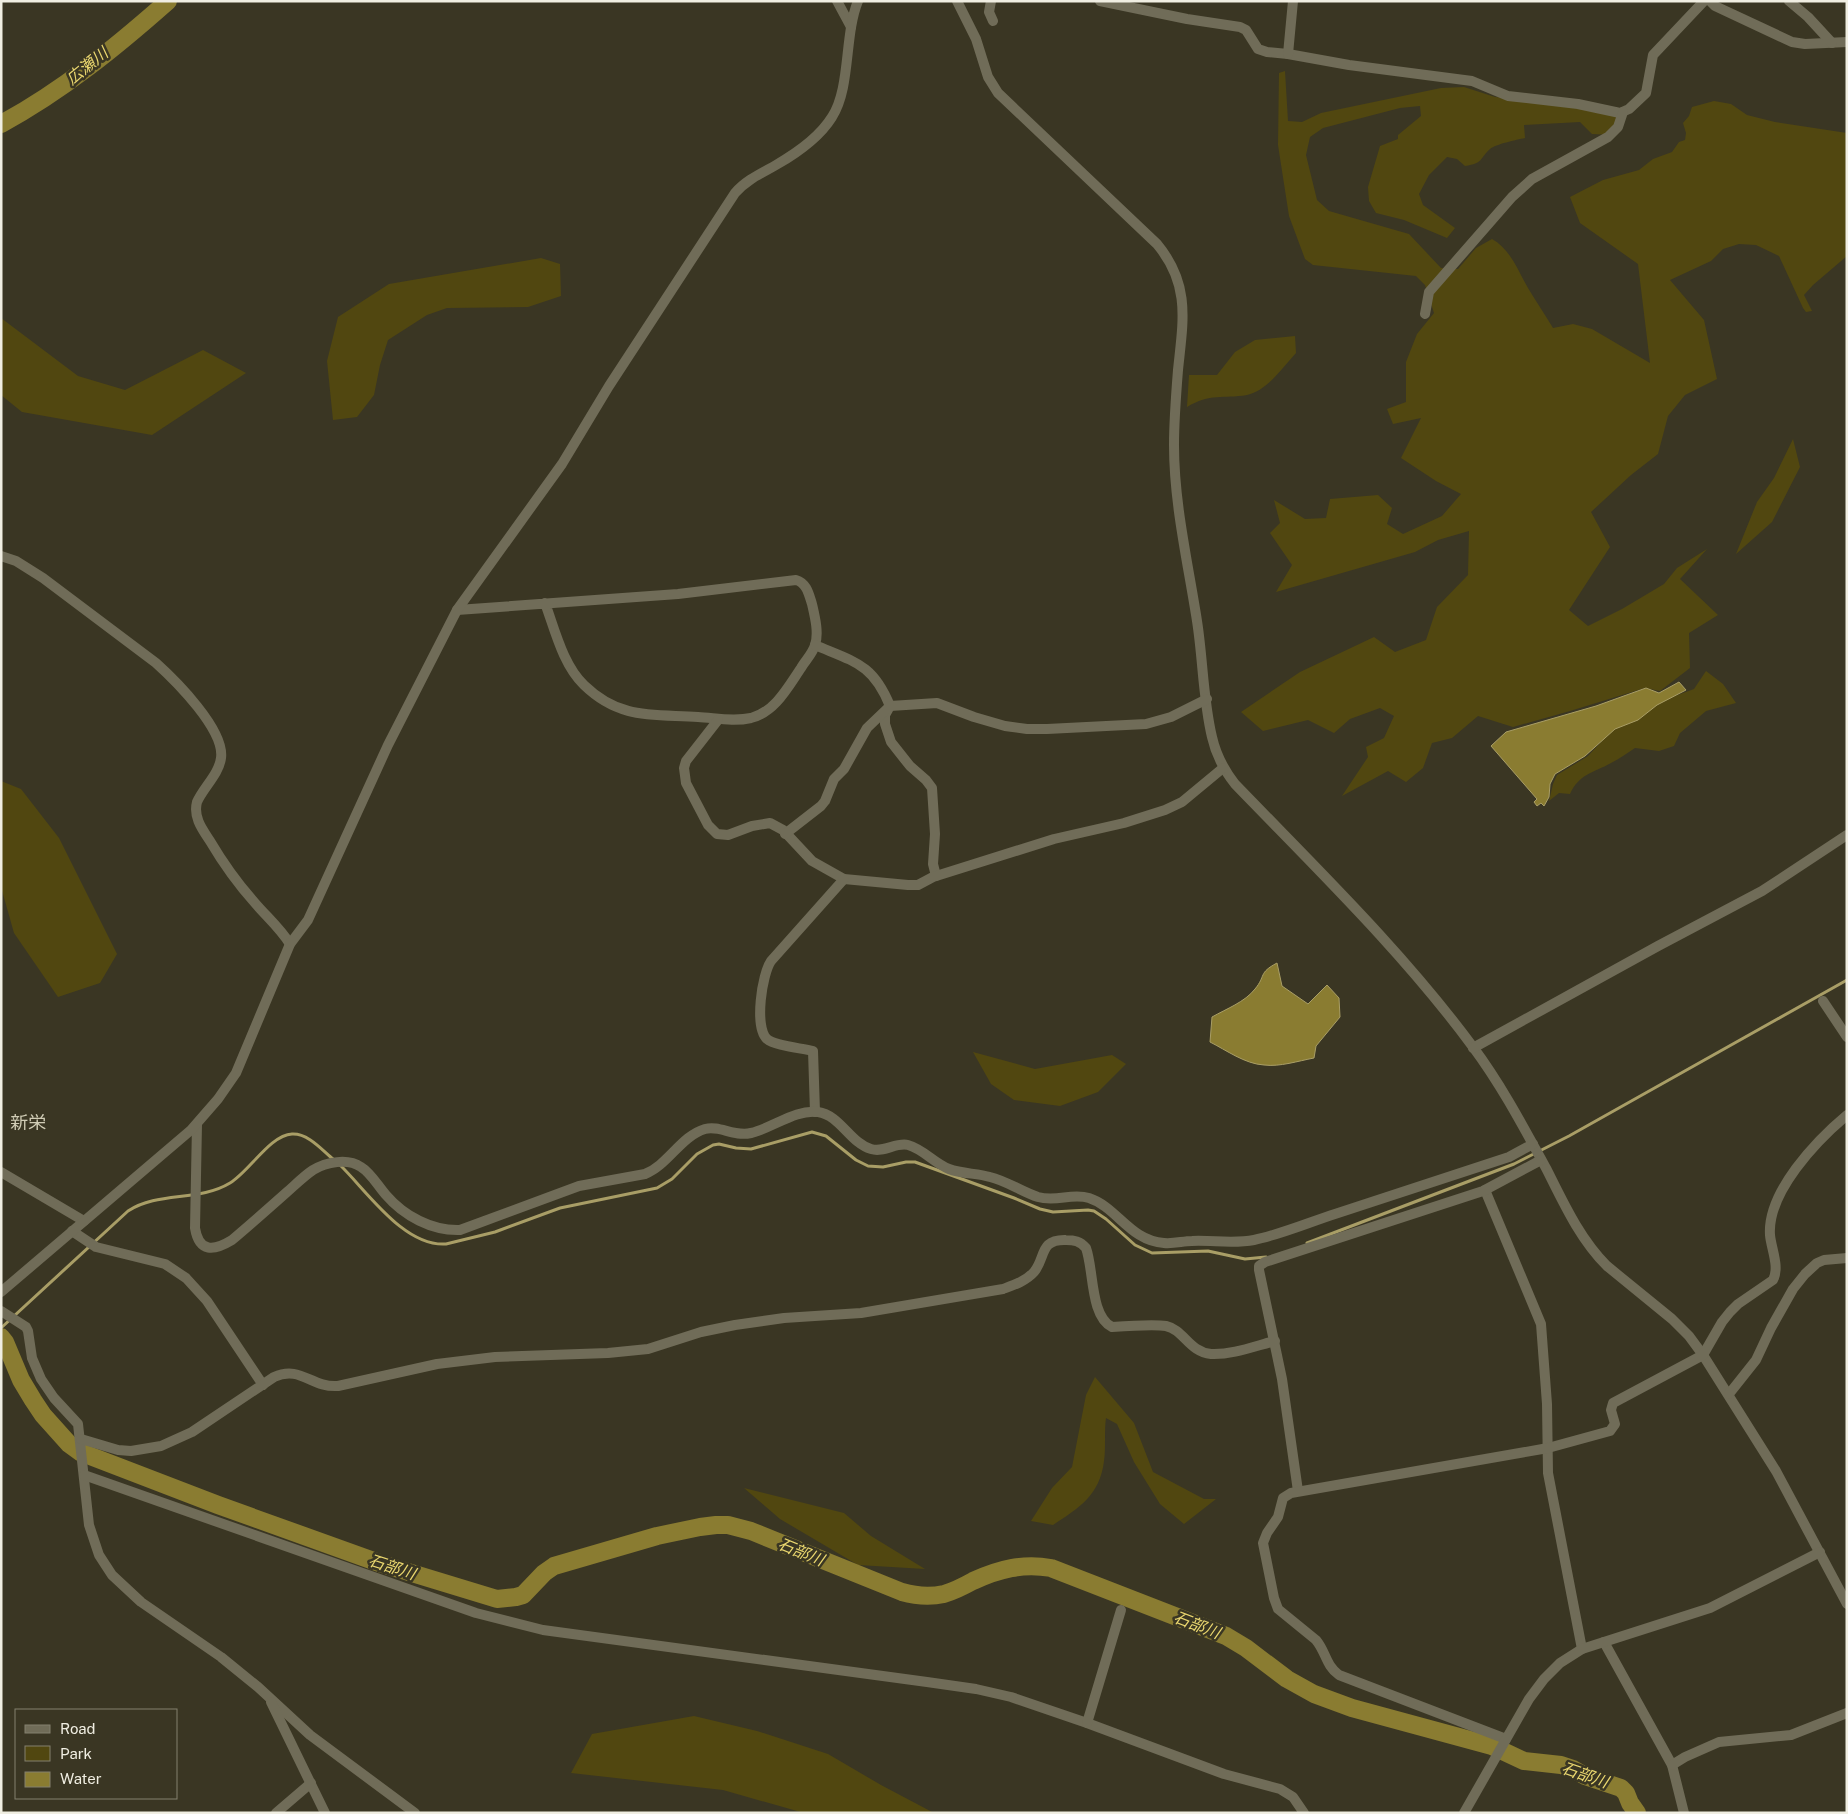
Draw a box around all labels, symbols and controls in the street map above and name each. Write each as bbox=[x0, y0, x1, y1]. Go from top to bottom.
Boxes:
water label: 広瀬川 bbox=[62, 42, 113, 88]
district label: 新栄 bbox=[10, 1112, 46, 1133]
water label: 石部川 bbox=[775, 1534, 829, 1571]
water label: 石部川 bbox=[366, 1551, 420, 1584]
water label: 石部川 bbox=[1171, 1608, 1225, 1643]
legend bbox=[15, 1709, 178, 1799]
text: Road bbox=[60, 1720, 96, 1737]
text: Park bbox=[60, 1745, 92, 1762]
water label: 石部川 bbox=[1559, 1758, 1613, 1792]
text: Water bbox=[60, 1770, 102, 1787]

